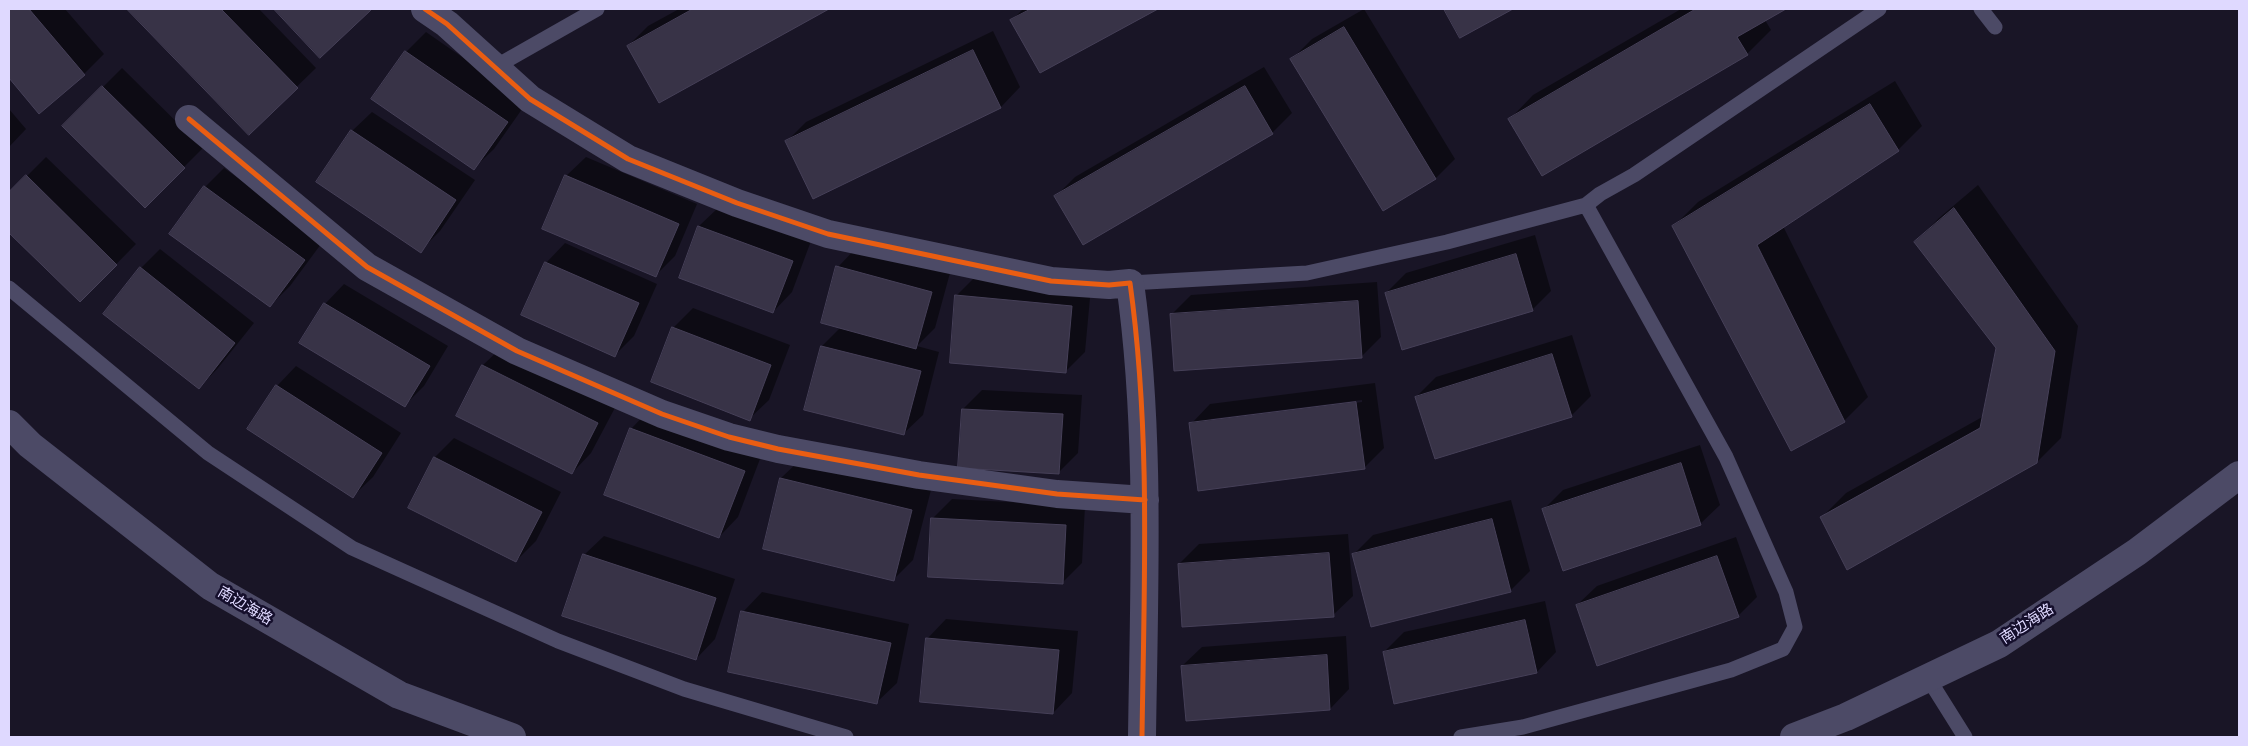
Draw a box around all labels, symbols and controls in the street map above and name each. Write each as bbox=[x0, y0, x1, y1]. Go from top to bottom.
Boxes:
street label: 南边海路 bbox=[215, 583, 275, 629]
street label: 南边海路 bbox=[1997, 600, 2057, 648]

